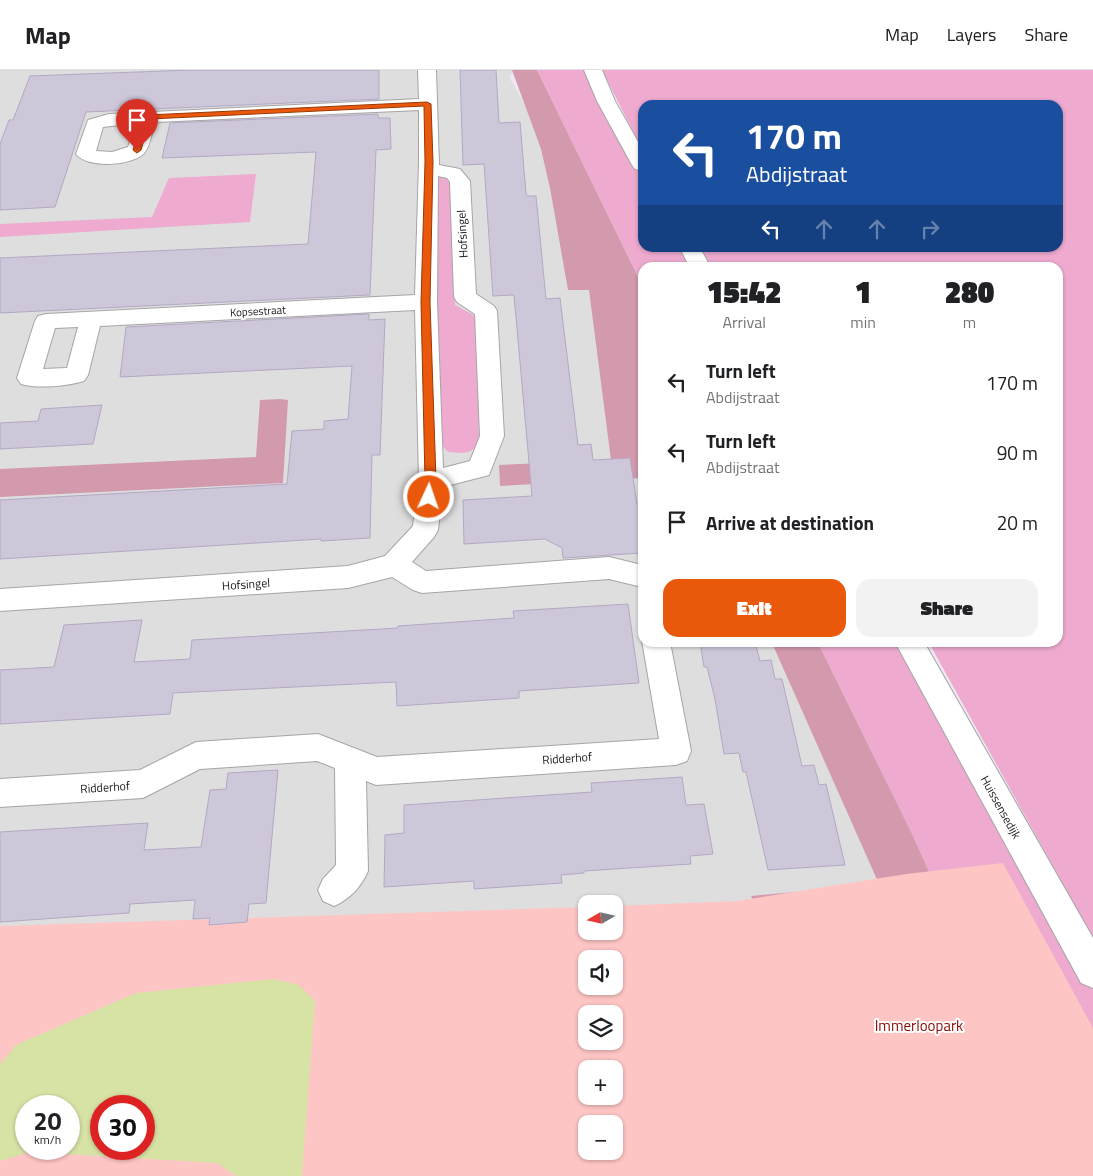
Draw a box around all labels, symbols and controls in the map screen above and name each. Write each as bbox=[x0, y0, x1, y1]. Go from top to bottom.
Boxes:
text: Map bbox=[25, 17, 71, 53]
text: Map bbox=[885, 21, 919, 48]
text: Layers bbox=[947, 21, 996, 48]
text: Share bbox=[1024, 21, 1068, 48]
pin bbox=[116, 99, 158, 150]
icon: arrive bbox=[123, 106, 151, 134]
text: 170 m bbox=[746, 109, 842, 163]
icon: left bbox=[663, 120, 728, 185]
text: Abdijstraat bbox=[746, 157, 847, 191]
street label: Hofsingel bbox=[451, 210, 473, 258]
icon: left bbox=[757, 215, 785, 243]
icon: ahead bbox=[810, 215, 838, 243]
icon: ahead bbox=[863, 215, 891, 243]
icon: right bbox=[916, 215, 944, 243]
text: 15:42 bbox=[707, 269, 781, 315]
text: 1 bbox=[855, 269, 871, 315]
text: 280 bbox=[945, 269, 994, 315]
street label: Kopsestraat bbox=[230, 302, 287, 320]
text: Arrival bbox=[722, 310, 766, 334]
text: min bbox=[850, 310, 876, 334]
text: m bbox=[963, 310, 976, 334]
text: Turn left bbox=[706, 356, 776, 385]
icon: left bbox=[663, 368, 691, 396]
text: 170 m bbox=[986, 368, 1038, 397]
text: Abdijstraat bbox=[706, 385, 780, 409]
text: Turn left bbox=[706, 426, 776, 455]
icon: left bbox=[663, 438, 691, 466]
text: 90 m bbox=[997, 438, 1038, 467]
text: Abdijstraat bbox=[706, 455, 780, 479]
position arrow bbox=[402, 470, 454, 522]
icon: arrive bbox=[663, 508, 691, 536]
text: Arrive at destination bbox=[706, 508, 874, 537]
text: 20 m bbox=[997, 508, 1038, 537]
street label: Hofsingel bbox=[221, 573, 271, 595]
button: Exit bbox=[663, 579, 846, 637]
button: Share bbox=[856, 579, 1038, 637]
street label: Ridderhof bbox=[542, 747, 592, 769]
street label: Huissensedijk bbox=[976, 772, 1026, 842]
street label: Ridderhof bbox=[80, 776, 130, 798]
north arrow bbox=[578, 895, 622, 940]
map controls bbox=[578, 895, 623, 1160]
button: sound bbox=[578, 950, 623, 995]
button: layers bbox=[578, 1005, 623, 1050]
park label: Immerloopark bbox=[875, 1014, 963, 1037]
button: + bbox=[578, 1060, 623, 1105]
speed limit sign: 30 bbox=[90, 1095, 155, 1160]
text: 20 bbox=[33, 1102, 62, 1140]
button: − bbox=[578, 1115, 623, 1160]
text: km/h bbox=[34, 1130, 61, 1149]

